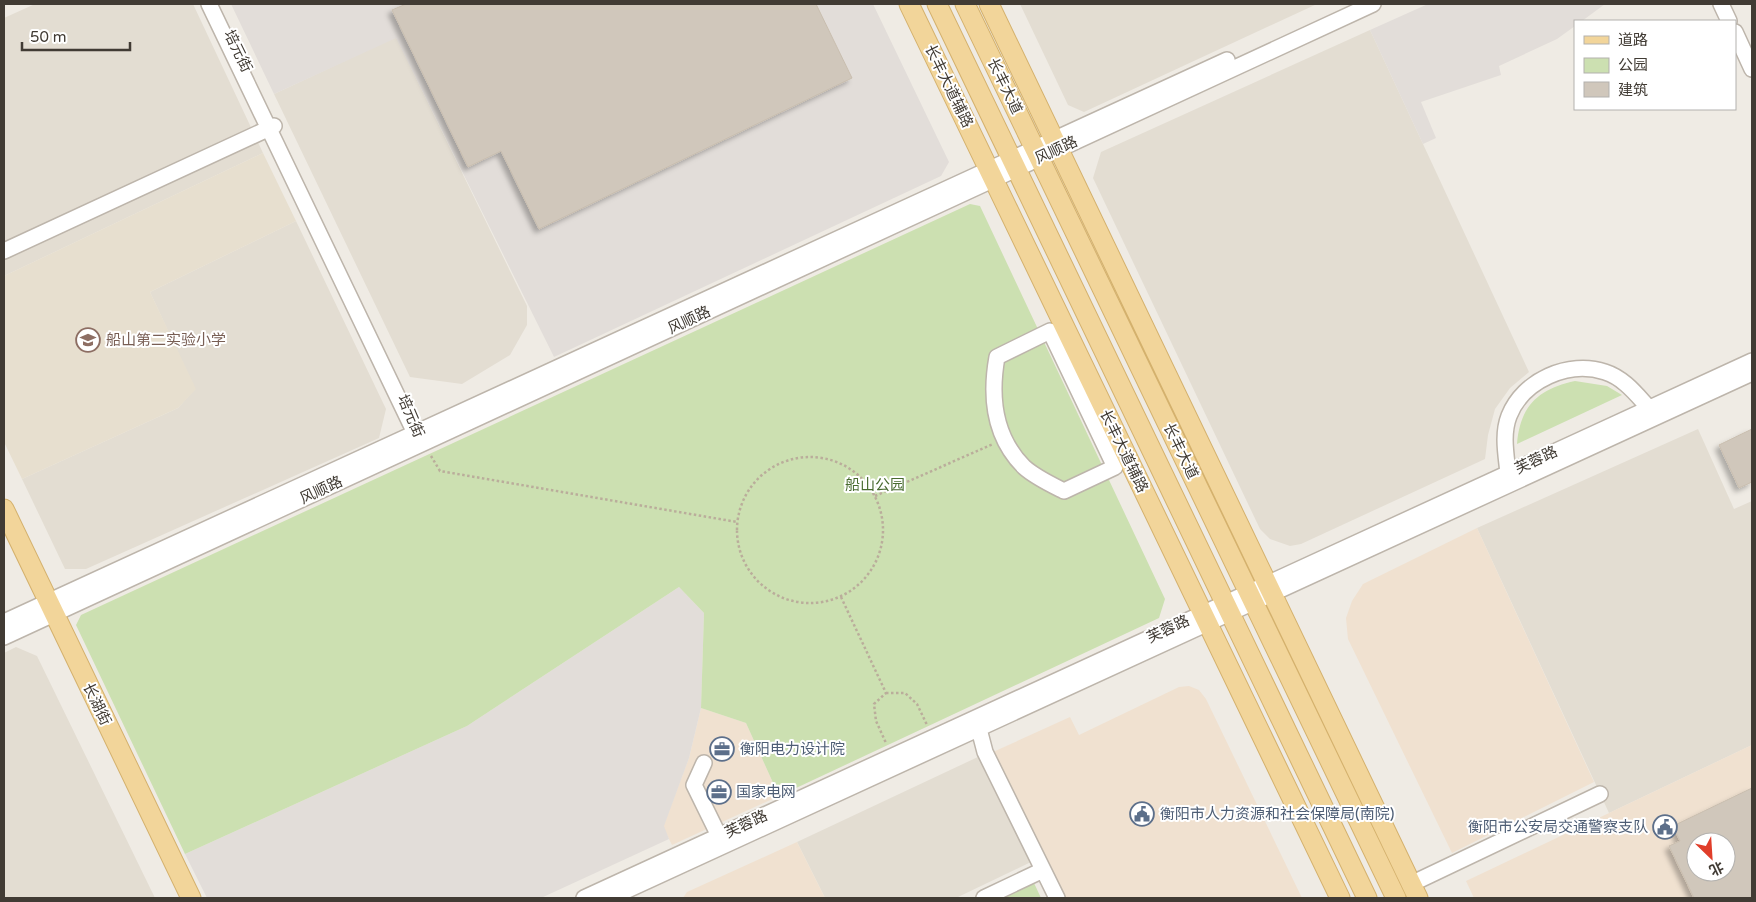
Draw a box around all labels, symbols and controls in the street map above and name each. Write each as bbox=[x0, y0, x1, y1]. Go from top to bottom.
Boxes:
scale bar bbox=[22, 20, 130, 52]
legend bbox=[1574, 20, 1736, 110]
street label: 培元街 bbox=[220, 27, 256, 75]
text: 50 m bbox=[30, 28, 67, 46]
text: 道路 bbox=[1618, 31, 1648, 49]
street label: 长丰大道辅路 bbox=[921, 42, 977, 130]
street label: 长丰大道 bbox=[984, 55, 1026, 117]
text: 公园 bbox=[1618, 56, 1648, 74]
text: 建筑 bbox=[1618, 81, 1648, 99]
street label: 风顺路 bbox=[1032, 132, 1080, 168]
street label: 风顺路 bbox=[665, 302, 713, 338]
school or university icon: 船山第二实验小学 bbox=[75, 327, 101, 353]
place label: 船山第二实验小学 bbox=[106, 331, 226, 349]
street label: 培元街 bbox=[394, 392, 428, 440]
street label: 长丰大道辅路 bbox=[1096, 407, 1152, 495]
street label: 长丰大道 bbox=[1160, 420, 1202, 482]
street label: 芙蓉路 bbox=[1512, 442, 1560, 478]
street label: 风顺路 bbox=[297, 472, 345, 508]
park label: 船山公园 bbox=[845, 476, 905, 494]
street label: 芙蓉路 bbox=[1144, 611, 1192, 647]
street label: 长湖街 bbox=[79, 680, 115, 728]
office icon: 衡阳电力设计院 bbox=[709, 736, 735, 762]
place label: 衡阳电力设计院 bbox=[740, 740, 845, 758]
office icon: 国家电网 bbox=[706, 779, 732, 805]
place label: 国家电网 bbox=[736, 783, 796, 801]
public building icon: 衡阳市人力资源和社会保障局(南院) bbox=[1129, 801, 1155, 827]
place label: 衡阳市人力资源和社会保障局(南院) bbox=[1160, 805, 1394, 823]
street label: 芙蓉路 bbox=[722, 806, 770, 842]
public building icon: 衡阳市公安局交通警察支队 bbox=[1652, 814, 1678, 840]
place label: 衡阳市公安局交通警察支队 bbox=[1468, 818, 1648, 836]
north arrow bbox=[1686, 832, 1736, 882]
text: 北 bbox=[1706, 858, 1726, 879]

